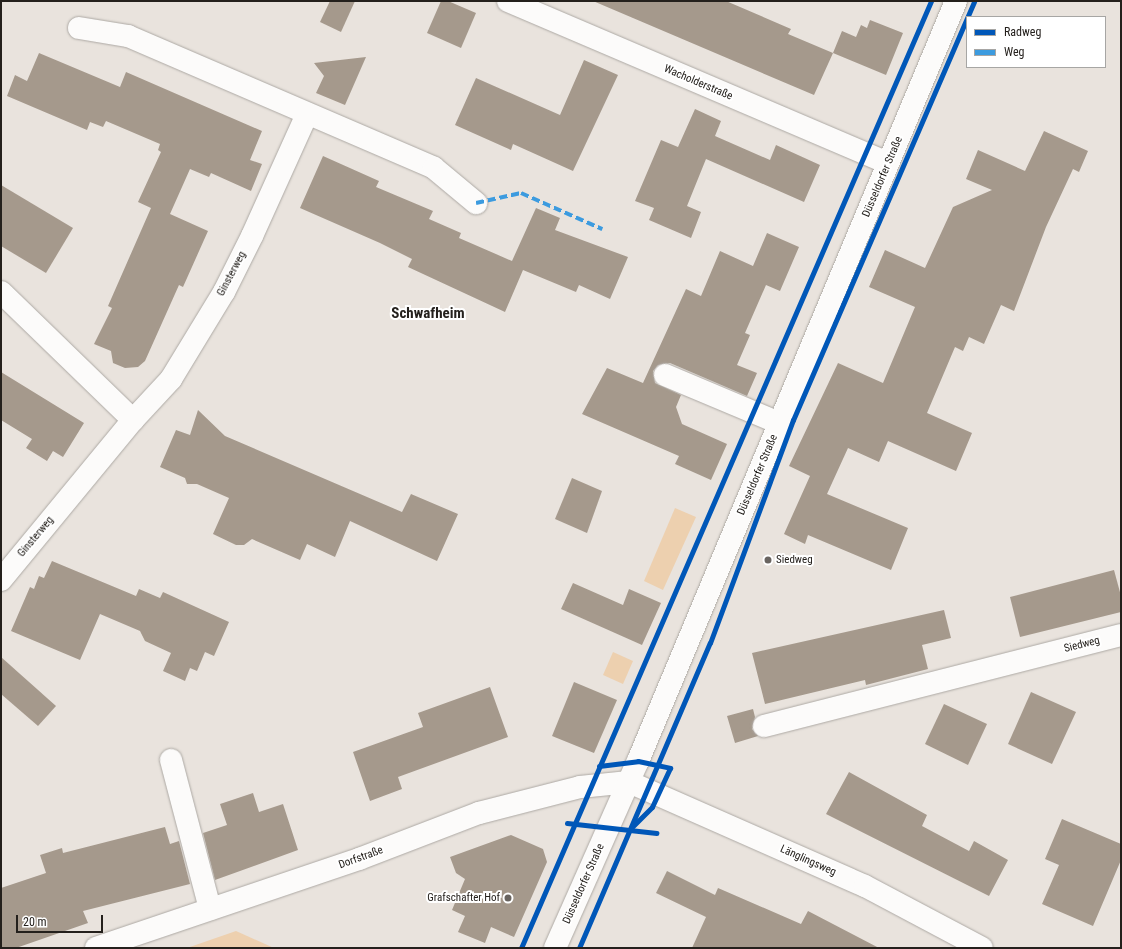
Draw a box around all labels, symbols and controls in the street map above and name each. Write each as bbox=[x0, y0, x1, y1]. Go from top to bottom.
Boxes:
legend bbox=[966, 16, 1106, 68]
text: Radweg bbox=[1004, 25, 1041, 39]
text: Weg bbox=[1004, 45, 1025, 59]
street label: Wacholderstraße bbox=[662, 63, 734, 103]
street label: Düsseldorfer Straße bbox=[860, 135, 906, 219]
street label: Ginsterweg bbox=[215, 249, 249, 299]
district label: Schwafheim bbox=[391, 305, 465, 323]
street label: Düsseldorfer Straße bbox=[735, 433, 781, 517]
street label: Ginsterweg bbox=[15, 514, 57, 560]
place label: Siedweg bbox=[776, 553, 813, 567]
marker: Siedweg bbox=[763, 555, 773, 565]
street label: Siedweg bbox=[1063, 634, 1101, 656]
street label: Düsseldorfer Straße bbox=[560, 842, 608, 926]
street label: Länglingsweg bbox=[778, 843, 838, 879]
street label: Dorfstraße bbox=[337, 844, 385, 872]
place label: Grafschafter Hof bbox=[427, 891, 500, 905]
marker: Grafschafter Hof bbox=[503, 893, 513, 903]
scale bar bbox=[18, 907, 105, 933]
text: 20 m bbox=[23, 915, 47, 929]

